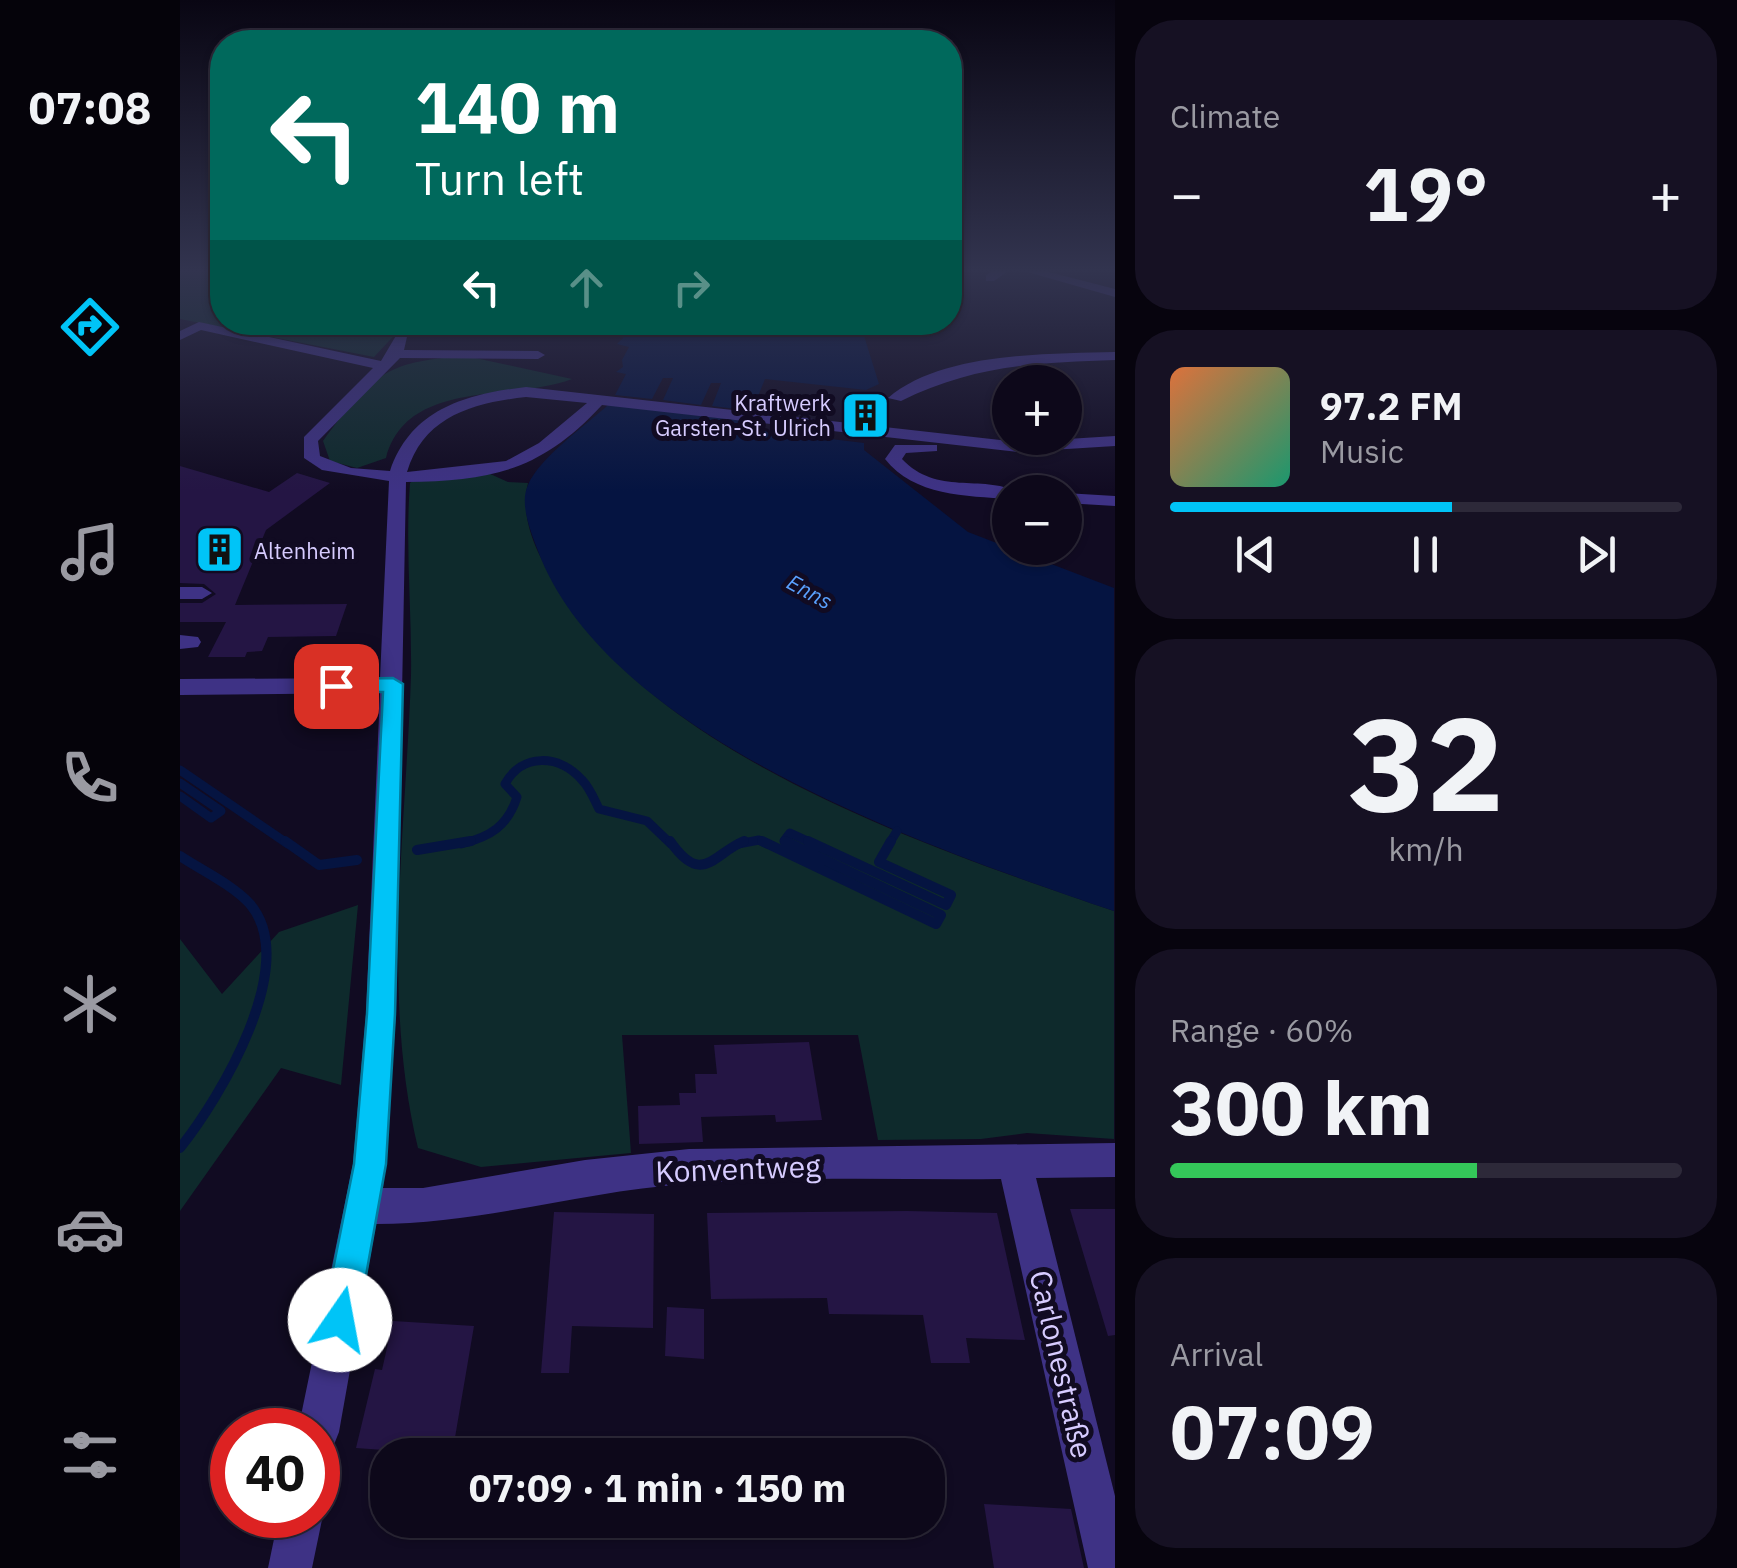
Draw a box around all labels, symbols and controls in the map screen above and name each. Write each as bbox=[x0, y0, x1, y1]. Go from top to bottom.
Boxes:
text: 140 m bbox=[415, 61, 620, 152]
icon: left bbox=[250, 70, 380, 200]
text: 07:08 bbox=[29, 78, 151, 136]
text: Climate bbox=[1170, 95, 1280, 137]
text: 19° bbox=[1363, 144, 1489, 242]
text: Turn left bbox=[415, 149, 584, 207]
text: − bbox=[1170, 158, 1203, 229]
text: + bbox=[1649, 158, 1682, 229]
icon: left bbox=[454, 260, 509, 315]
icon: ahead bbox=[559, 260, 614, 315]
icon: right bbox=[664, 260, 719, 315]
icon: directions bbox=[55, 292, 125, 362]
map controls bbox=[992, 365, 1082, 565]
button: + bbox=[992, 365, 1082, 455]
text: 97.2 FM bbox=[1320, 381, 1463, 430]
place label: Kraftwerk Garsten-St. Ulrich bbox=[655, 388, 831, 442]
building icon: Kraftwerk Garsten-St. Ulrich bbox=[840, 389, 892, 441]
text: Music bbox=[1320, 430, 1404, 472]
button: − bbox=[992, 475, 1082, 565]
icon: music bbox=[55, 517, 125, 587]
building icon: Altenheim bbox=[193, 524, 245, 576]
icon: previous bbox=[1228, 527, 1283, 582]
icon: pause bbox=[1398, 527, 1453, 582]
icon: next bbox=[1569, 527, 1624, 582]
place label: Altenheim bbox=[254, 536, 355, 565]
water label: Enns bbox=[782, 567, 838, 615]
pin bbox=[294, 644, 379, 729]
icon: arrive bbox=[309, 659, 364, 714]
text: 32 bbox=[1348, 678, 1504, 847]
icon: phone bbox=[55, 743, 125, 813]
text: km/h bbox=[1388, 828, 1464, 870]
icon: climate bbox=[55, 969, 125, 1039]
text: Range · 60% bbox=[1170, 1009, 1353, 1051]
text: 300 km bbox=[1170, 1058, 1433, 1156]
street label: Konventweg bbox=[655, 1146, 822, 1190]
icon: car bbox=[55, 1194, 125, 1264]
street label: Carlonestraße bbox=[1021, 1266, 1103, 1462]
position arrow bbox=[288, 1268, 392, 1372]
text: Arrival bbox=[1170, 1333, 1263, 1375]
text: 07:09 bbox=[1170, 1382, 1375, 1480]
speed limit sign: 40 bbox=[210, 1408, 340, 1538]
icon: filters bbox=[55, 1420, 125, 1490]
text: 07:09 · 1 min · 150 m bbox=[469, 1463, 846, 1512]

